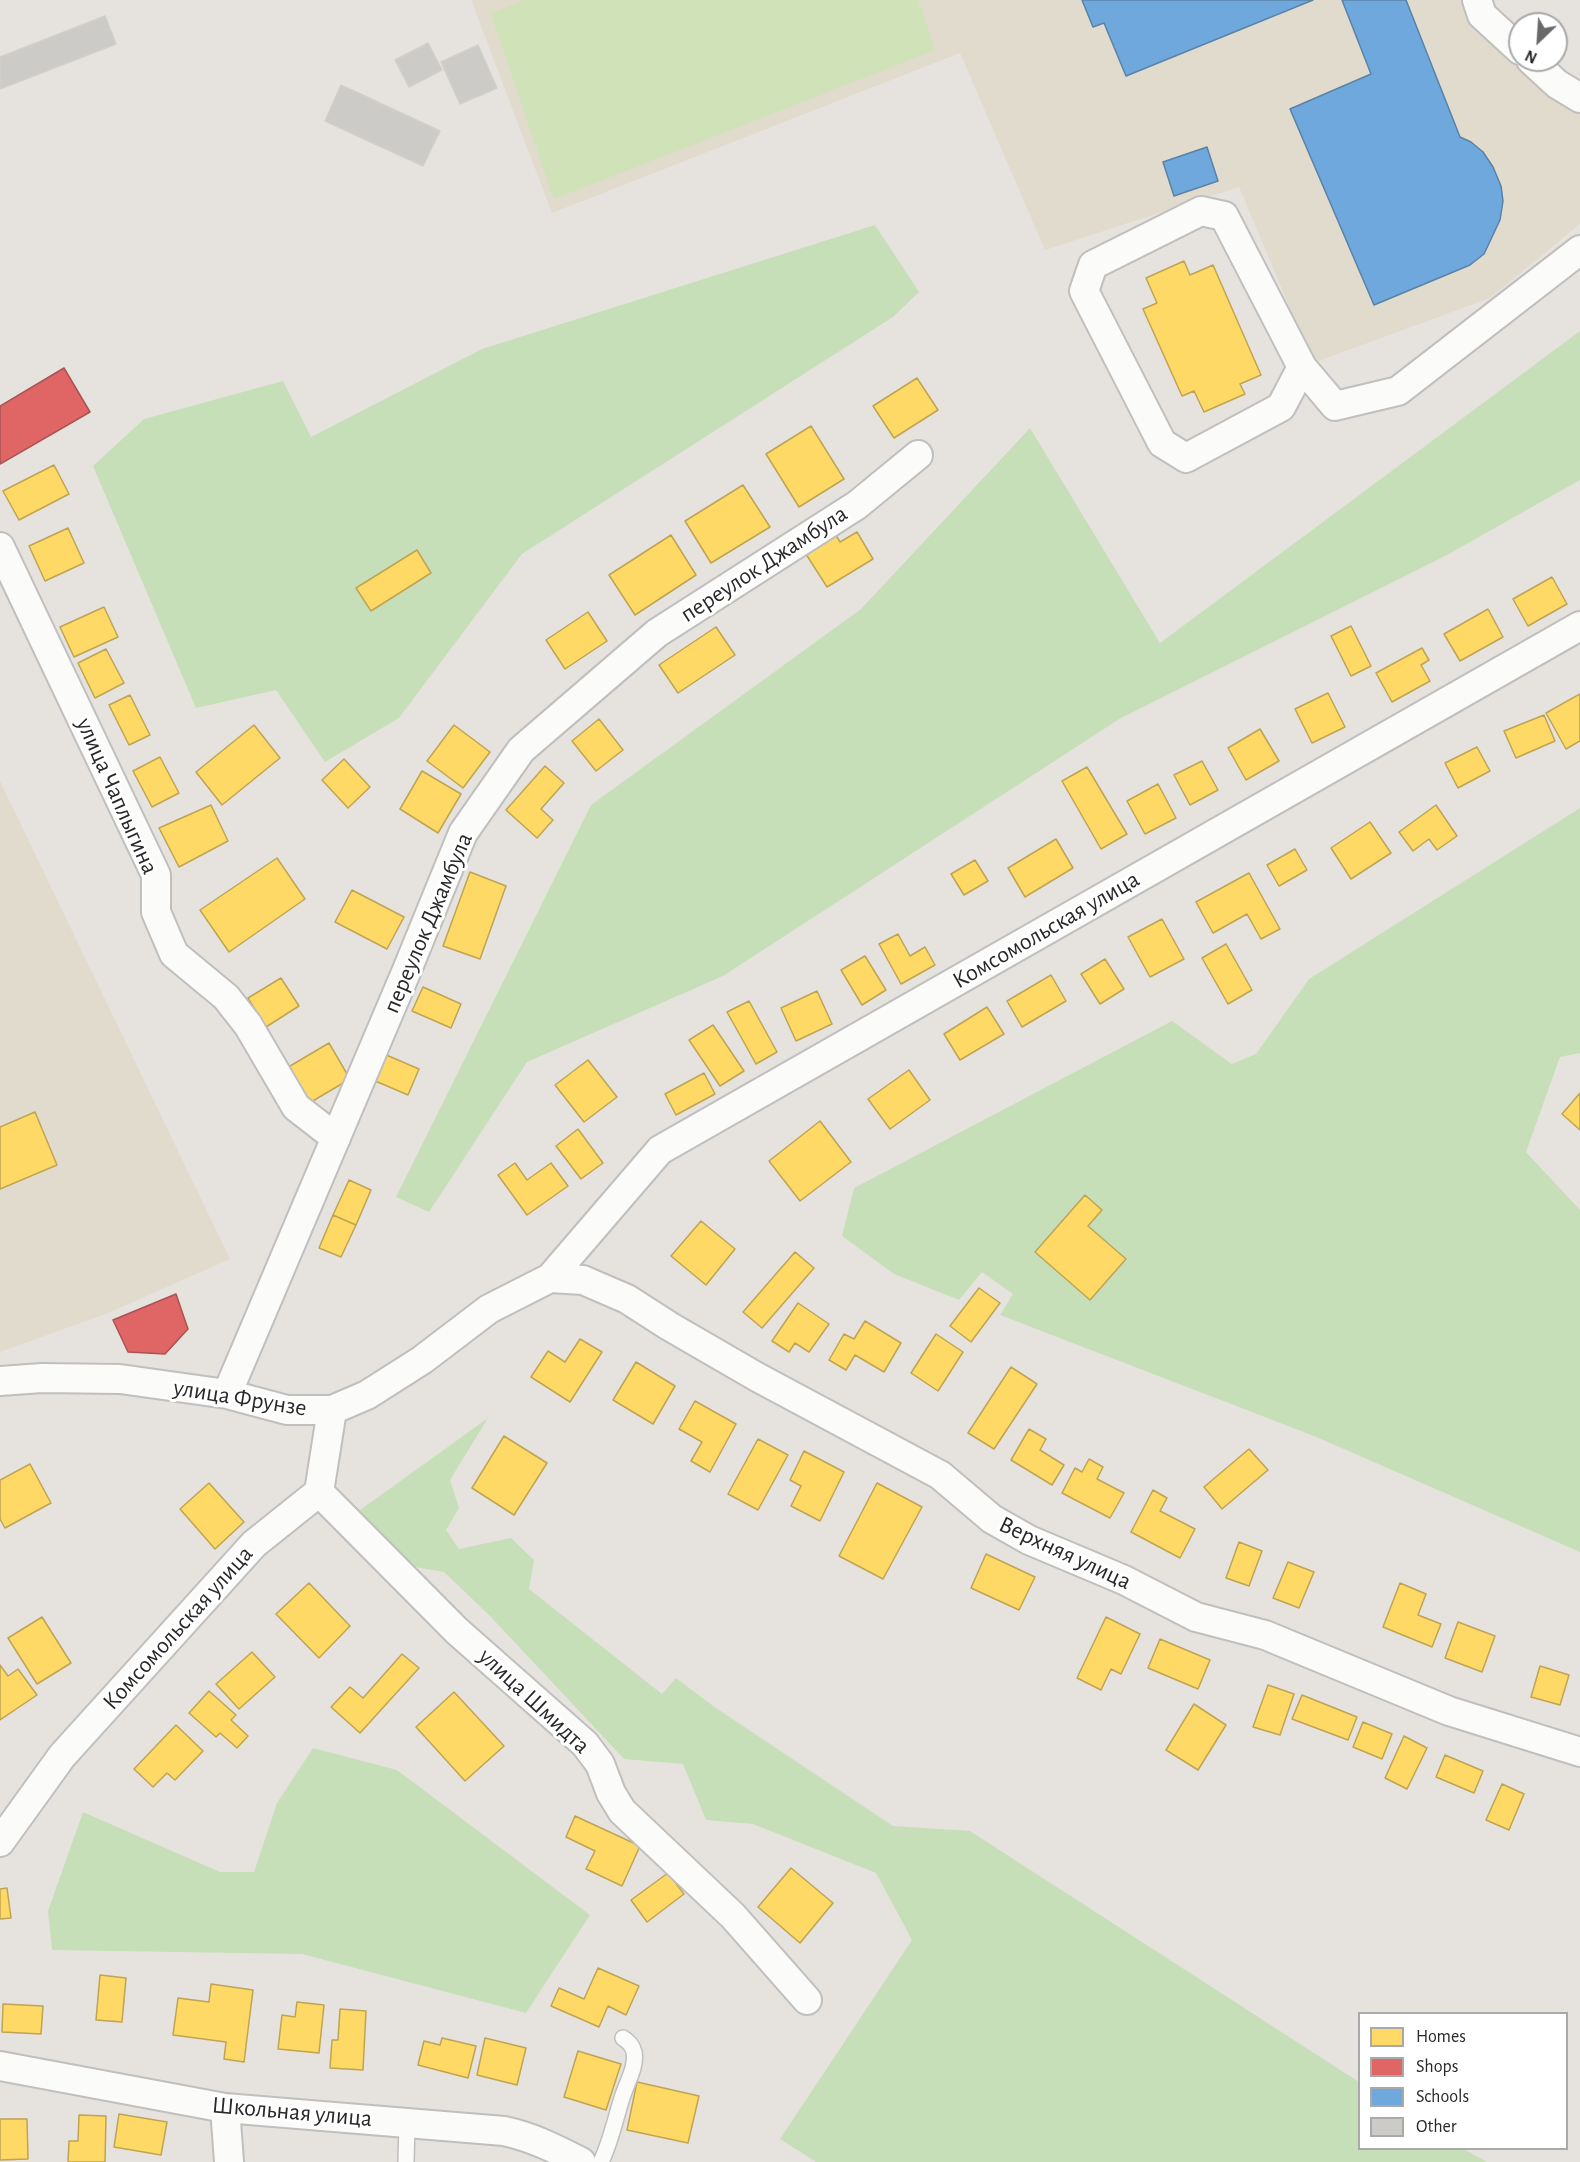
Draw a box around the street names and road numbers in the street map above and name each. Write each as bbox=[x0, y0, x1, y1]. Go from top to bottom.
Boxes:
street label: переулок Джамбула bbox=[675, 499, 853, 629]
street label: улица Чаплыгина bbox=[70, 713, 164, 879]
street label: переулок Джамбула bbox=[377, 828, 479, 1018]
street label: Комсомольская улица bbox=[947, 865, 1145, 995]
street label: улица Фрунзе bbox=[171, 1373, 309, 1423]
street label: Верхняя улица bbox=[994, 1510, 1136, 1596]
street label: Комсомольская улица bbox=[97, 1540, 259, 1716]
street label: улица Шмидта bbox=[472, 1642, 596, 1760]
street label: Школьная улица bbox=[211, 2091, 373, 2133]

